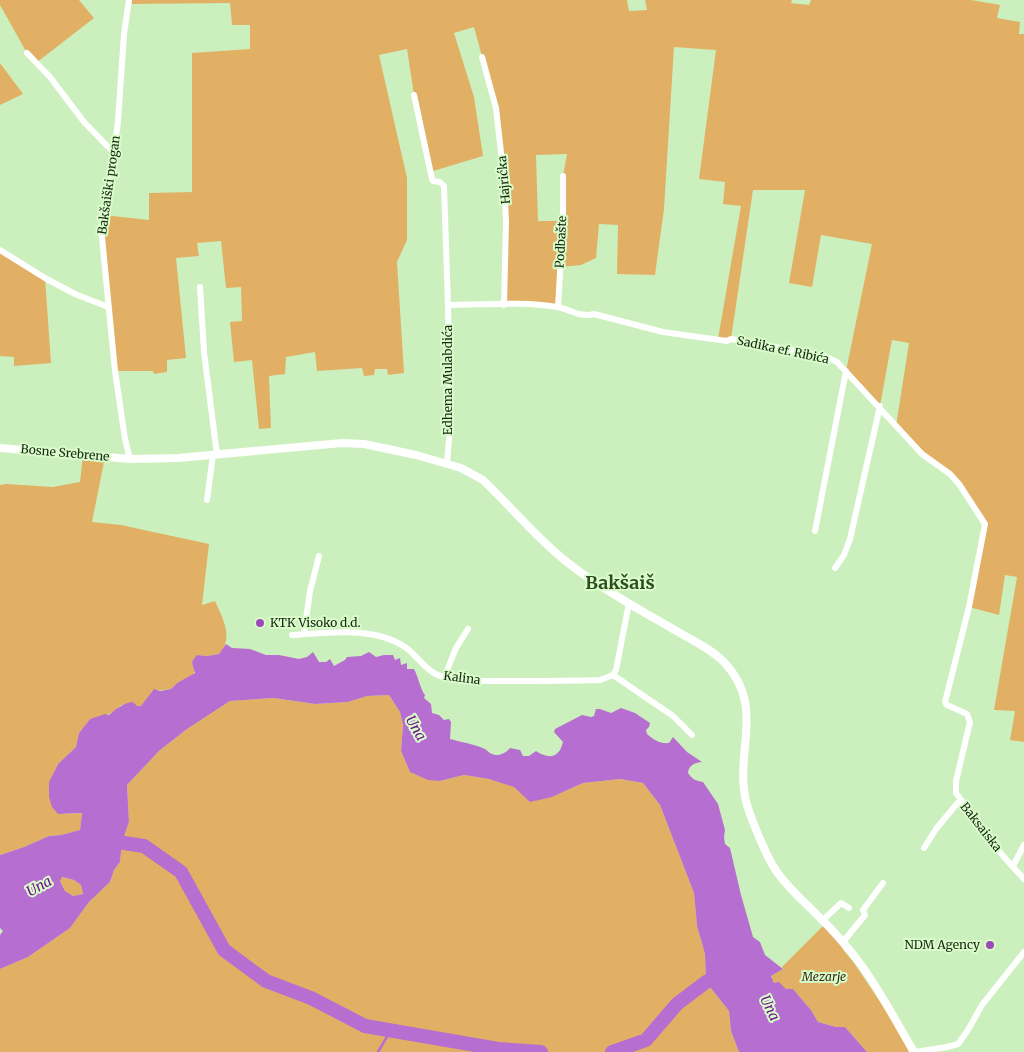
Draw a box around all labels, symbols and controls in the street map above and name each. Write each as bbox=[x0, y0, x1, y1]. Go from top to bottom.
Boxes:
street label: Bakšaiški progan bbox=[94, 134, 123, 236]
street label: Hajrićka bbox=[494, 155, 513, 205]
street label: Podbašte bbox=[552, 215, 569, 269]
street label: Edhema Mulabdića bbox=[440, 324, 455, 435]
street label: Sadika ef. Ribića bbox=[736, 332, 831, 367]
street label: Bosne Srebrene bbox=[20, 441, 110, 464]
district label: Bakšaiš bbox=[585, 571, 655, 594]
place label: KTK Visoko d.d. bbox=[270, 615, 361, 630]
marker: KTK Visoko d.d. bbox=[254, 617, 266, 629]
street label: Kalina bbox=[443, 668, 482, 687]
water label: Una bbox=[402, 712, 430, 744]
street label: Baksaiska bbox=[957, 799, 1006, 855]
water label: Una bbox=[23, 872, 55, 900]
place label: NDM Agency bbox=[904, 937, 980, 952]
marker: NDM Agency bbox=[984, 939, 996, 951]
park label: Mezarje bbox=[801, 969, 846, 984]
water label: Una bbox=[756, 992, 784, 1024]

